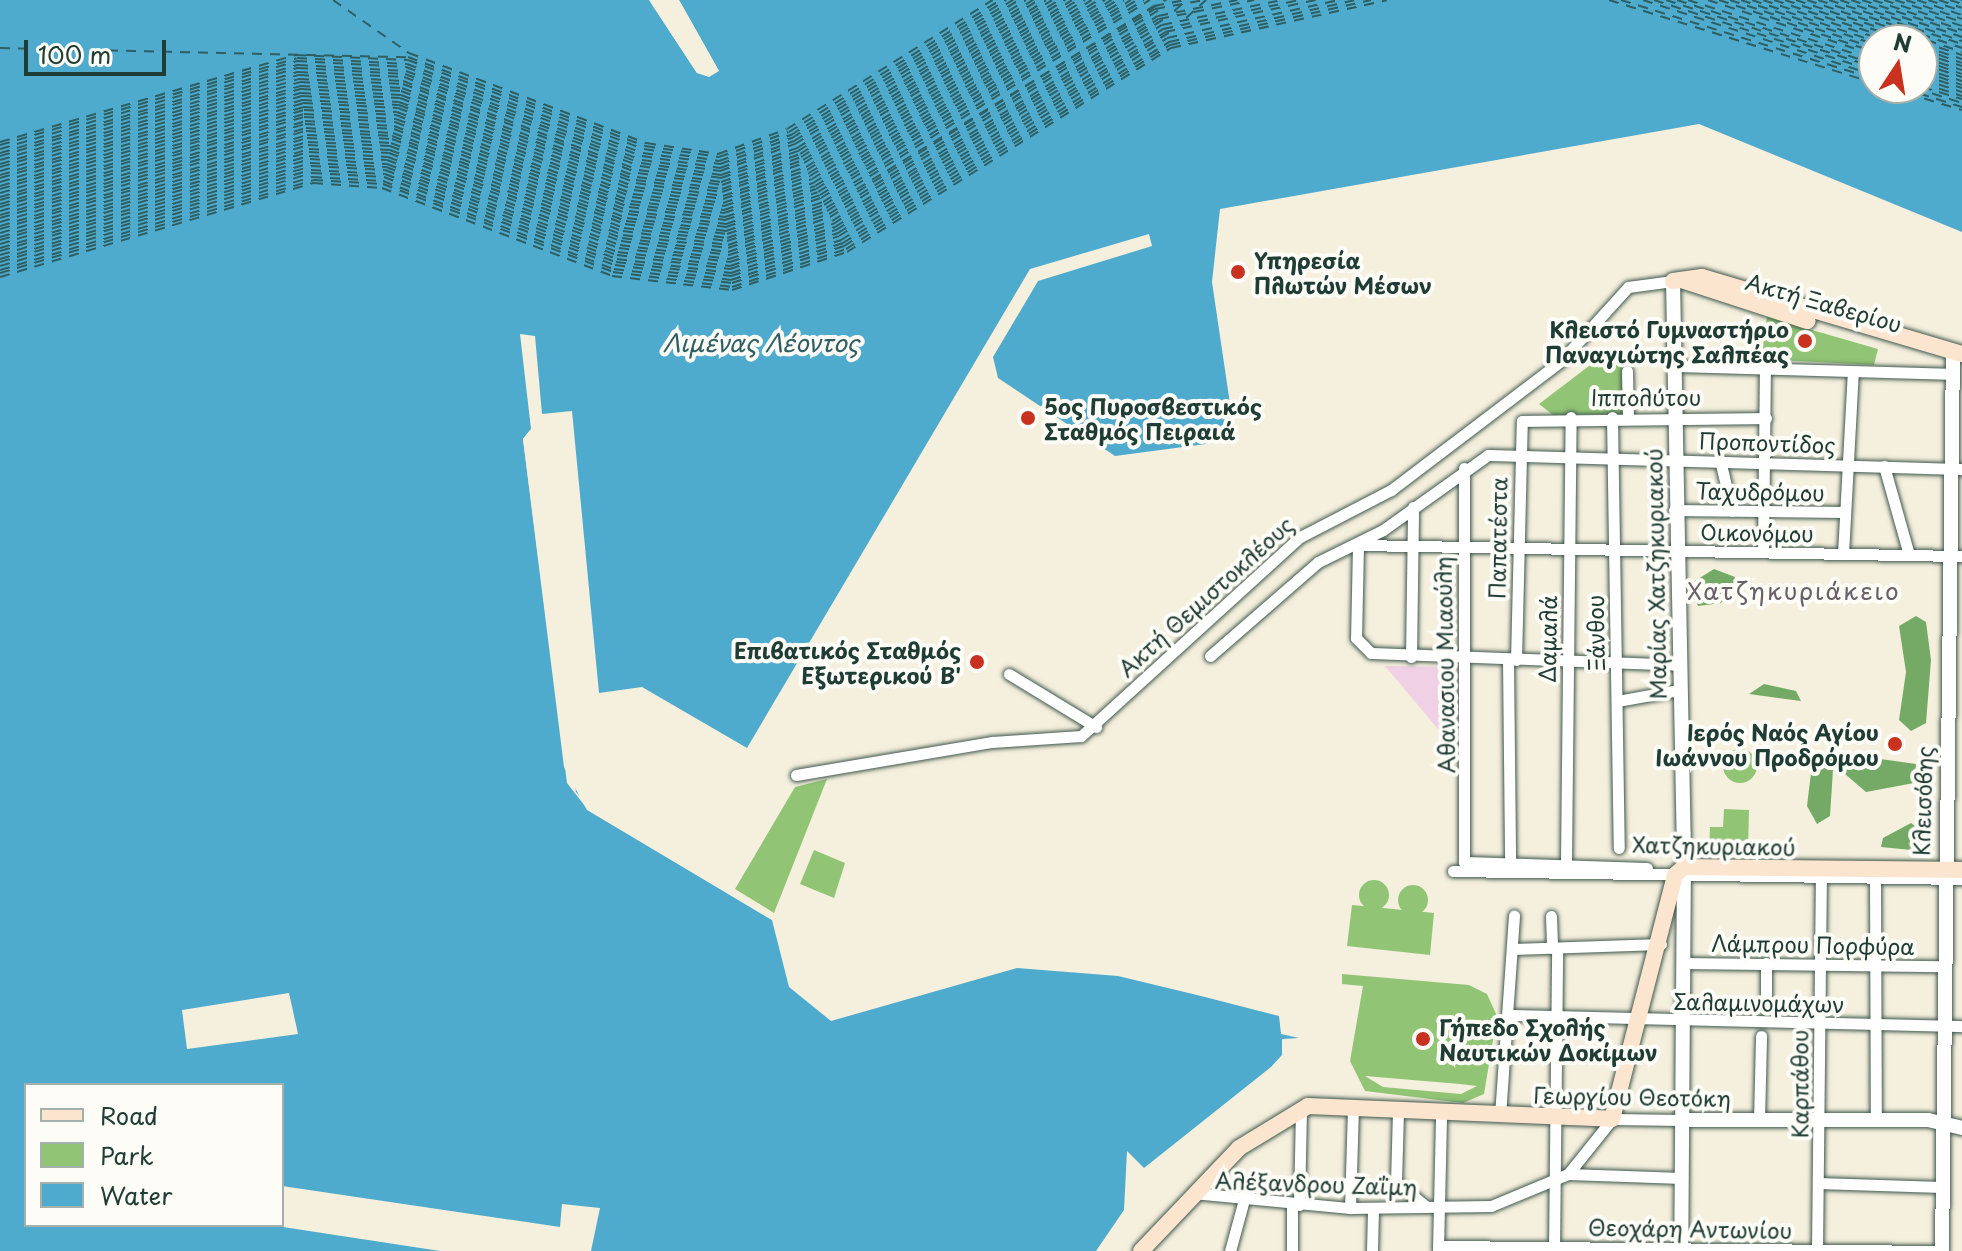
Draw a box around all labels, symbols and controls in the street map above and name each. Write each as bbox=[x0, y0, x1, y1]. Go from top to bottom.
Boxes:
scale bar bbox=[28, 24, 170, 74]
north arrow bbox=[1858, 24, 1938, 104]
text: N bbox=[1891, 24, 1915, 60]
text: 100 m bbox=[38, 36, 111, 72]
place label: Υπηρεσία Πλωτών Μέσων bbox=[1254, 246, 1433, 298]
marker: Υπηρεσία Πλωτών Μέσων bbox=[1229, 263, 1247, 281]
street label: Ακτή Ξαβερίου bbox=[1743, 267, 1905, 337]
place label: Κλειστό Γυμναστήριο Παναγιώτης Σαλπέας bbox=[1545, 315, 1789, 366]
water label: Λιμένας Λέοντος bbox=[663, 329, 859, 357]
marker: Κλειστό Γυμναστήριο Παναγιώτης Σαλπέας bbox=[1796, 332, 1814, 350]
street label: Ιππολύτου bbox=[1591, 384, 1701, 410]
place label: 5ος Πυροσβεστικός Σταθμός Πειραιά bbox=[1044, 392, 1262, 444]
marker: 5ος Πυροσβεστικός Σταθμός Πειραιά bbox=[1019, 409, 1037, 427]
street label: Προποντίδος bbox=[1698, 426, 1836, 458]
street label: Μαρίας Χατζηκυριακού bbox=[1640, 448, 1670, 700]
street label: Παπατέστα bbox=[1483, 477, 1511, 599]
street label: Ταχυδρόμου bbox=[1695, 477, 1825, 505]
street label: Ακτή Θεμιστοκλέους bbox=[1112, 510, 1298, 682]
street label: Οικονόμου bbox=[1700, 518, 1814, 546]
street label: Αθανασιου Μιαούλη bbox=[1429, 556, 1459, 774]
district label: Χατζηκυριάκειο bbox=[1687, 577, 1901, 605]
street label: Δαμαλά bbox=[1533, 595, 1561, 683]
street label: Ξάνθου bbox=[1581, 595, 1609, 671]
place label: Επιβατικός Σταθμός Εξωτερικού Β' bbox=[734, 636, 961, 688]
marker: Επιβατικός Σταθμός Εξωτερικού Β' bbox=[968, 653, 986, 671]
place label: Ιερός Ναός Αγίου Ιωάννου Προδρόμου bbox=[1654, 718, 1879, 770]
marker: Ιερός Ναός Αγίου Ιωάννου Προδρόμου bbox=[1886, 735, 1904, 753]
street label: Κλεισόβης bbox=[1907, 746, 1937, 856]
street label: Χατζηκυριακού bbox=[1632, 830, 1796, 860]
street label: Λάμπρου Πορφύρα bbox=[1711, 929, 1915, 959]
street label: Σαλαμινομάχων bbox=[1673, 987, 1845, 1017]
place label: Γήπεδο Σχολής Ναυτικών Δοκίμων bbox=[1439, 1013, 1658, 1064]
marker: Γήπεδο Σχολής Ναυτικών Δοκίμων bbox=[1414, 1030, 1432, 1048]
street label: Καρπάθου bbox=[1786, 1030, 1812, 1138]
street label: Γεωργίου Θεοτόκη bbox=[1533, 1081, 1731, 1111]
legend bbox=[24, 1083, 284, 1227]
text: Road bbox=[100, 1097, 158, 1133]
text: Park bbox=[100, 1137, 154, 1173]
street label: Αλέξανδρου Ζαΐμη bbox=[1215, 1166, 1417, 1200]
text: Water bbox=[100, 1177, 172, 1213]
street label: Θεοχάρη Αντωνίου bbox=[1587, 1213, 1793, 1243]

